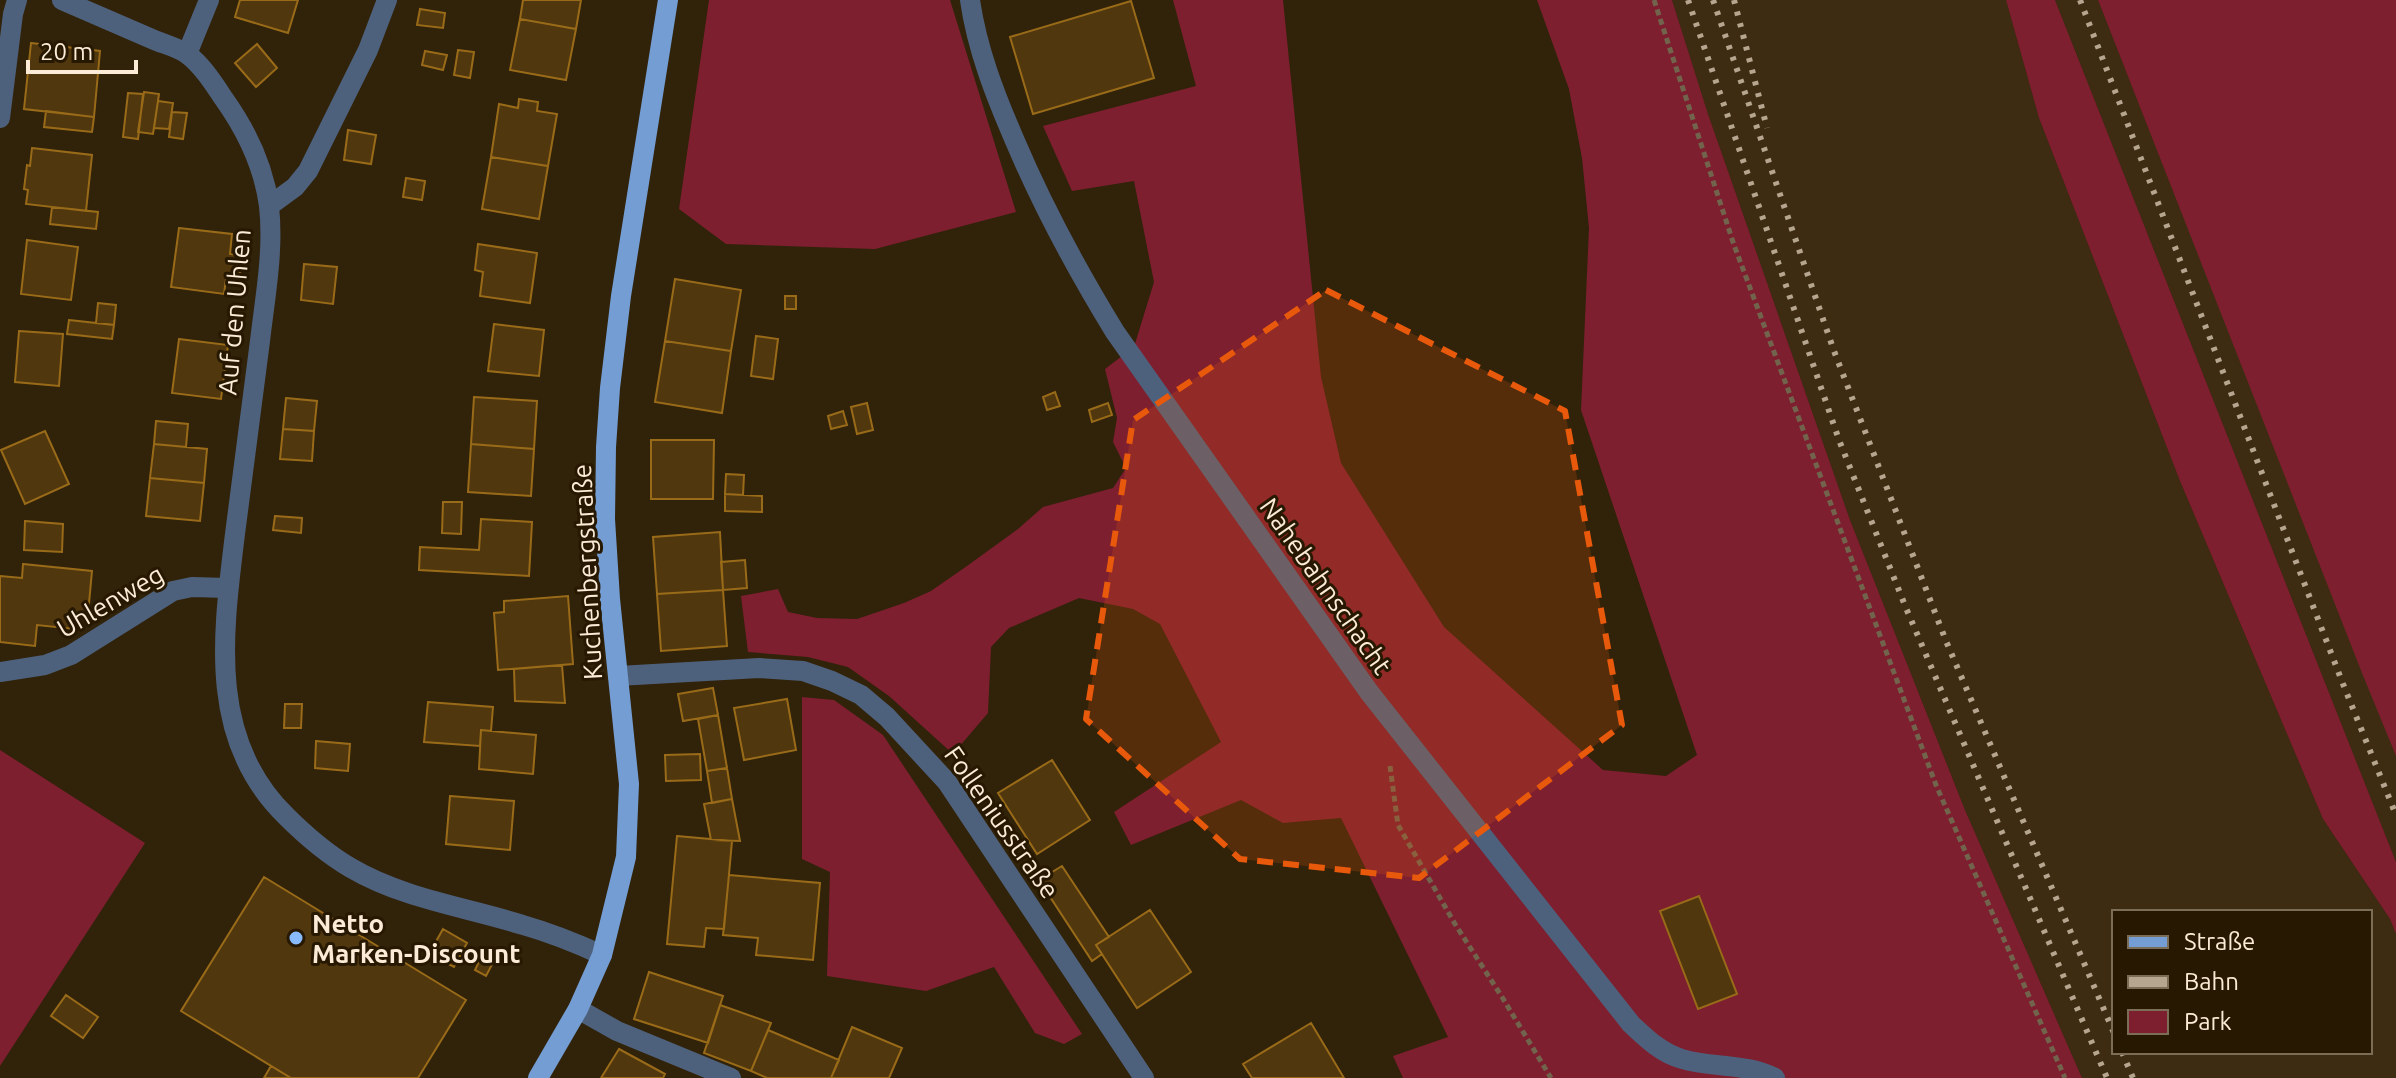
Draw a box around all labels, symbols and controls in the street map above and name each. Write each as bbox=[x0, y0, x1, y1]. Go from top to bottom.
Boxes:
scale bar bbox=[28, 24, 136, 74]
text: 20 m bbox=[40, 38, 93, 65]
street label: Auf den Uhlen bbox=[212, 228, 256, 396]
street label: Kuchenbergstraße bbox=[567, 463, 607, 681]
street label: Nahebahnschacht bbox=[1254, 492, 1398, 680]
street label: Uhlenweg bbox=[52, 559, 168, 643]
street label: Folleniusstraße bbox=[939, 740, 1065, 904]
place label: Netto Marken-Discount bbox=[312, 909, 520, 968]
legend bbox=[2112, 910, 2372, 1054]
text: Straße bbox=[2184, 928, 2255, 955]
marker: Netto Marken-Discount bbox=[287, 929, 305, 947]
text: Bahn bbox=[2184, 968, 2239, 995]
text: Park bbox=[2184, 1008, 2232, 1035]

